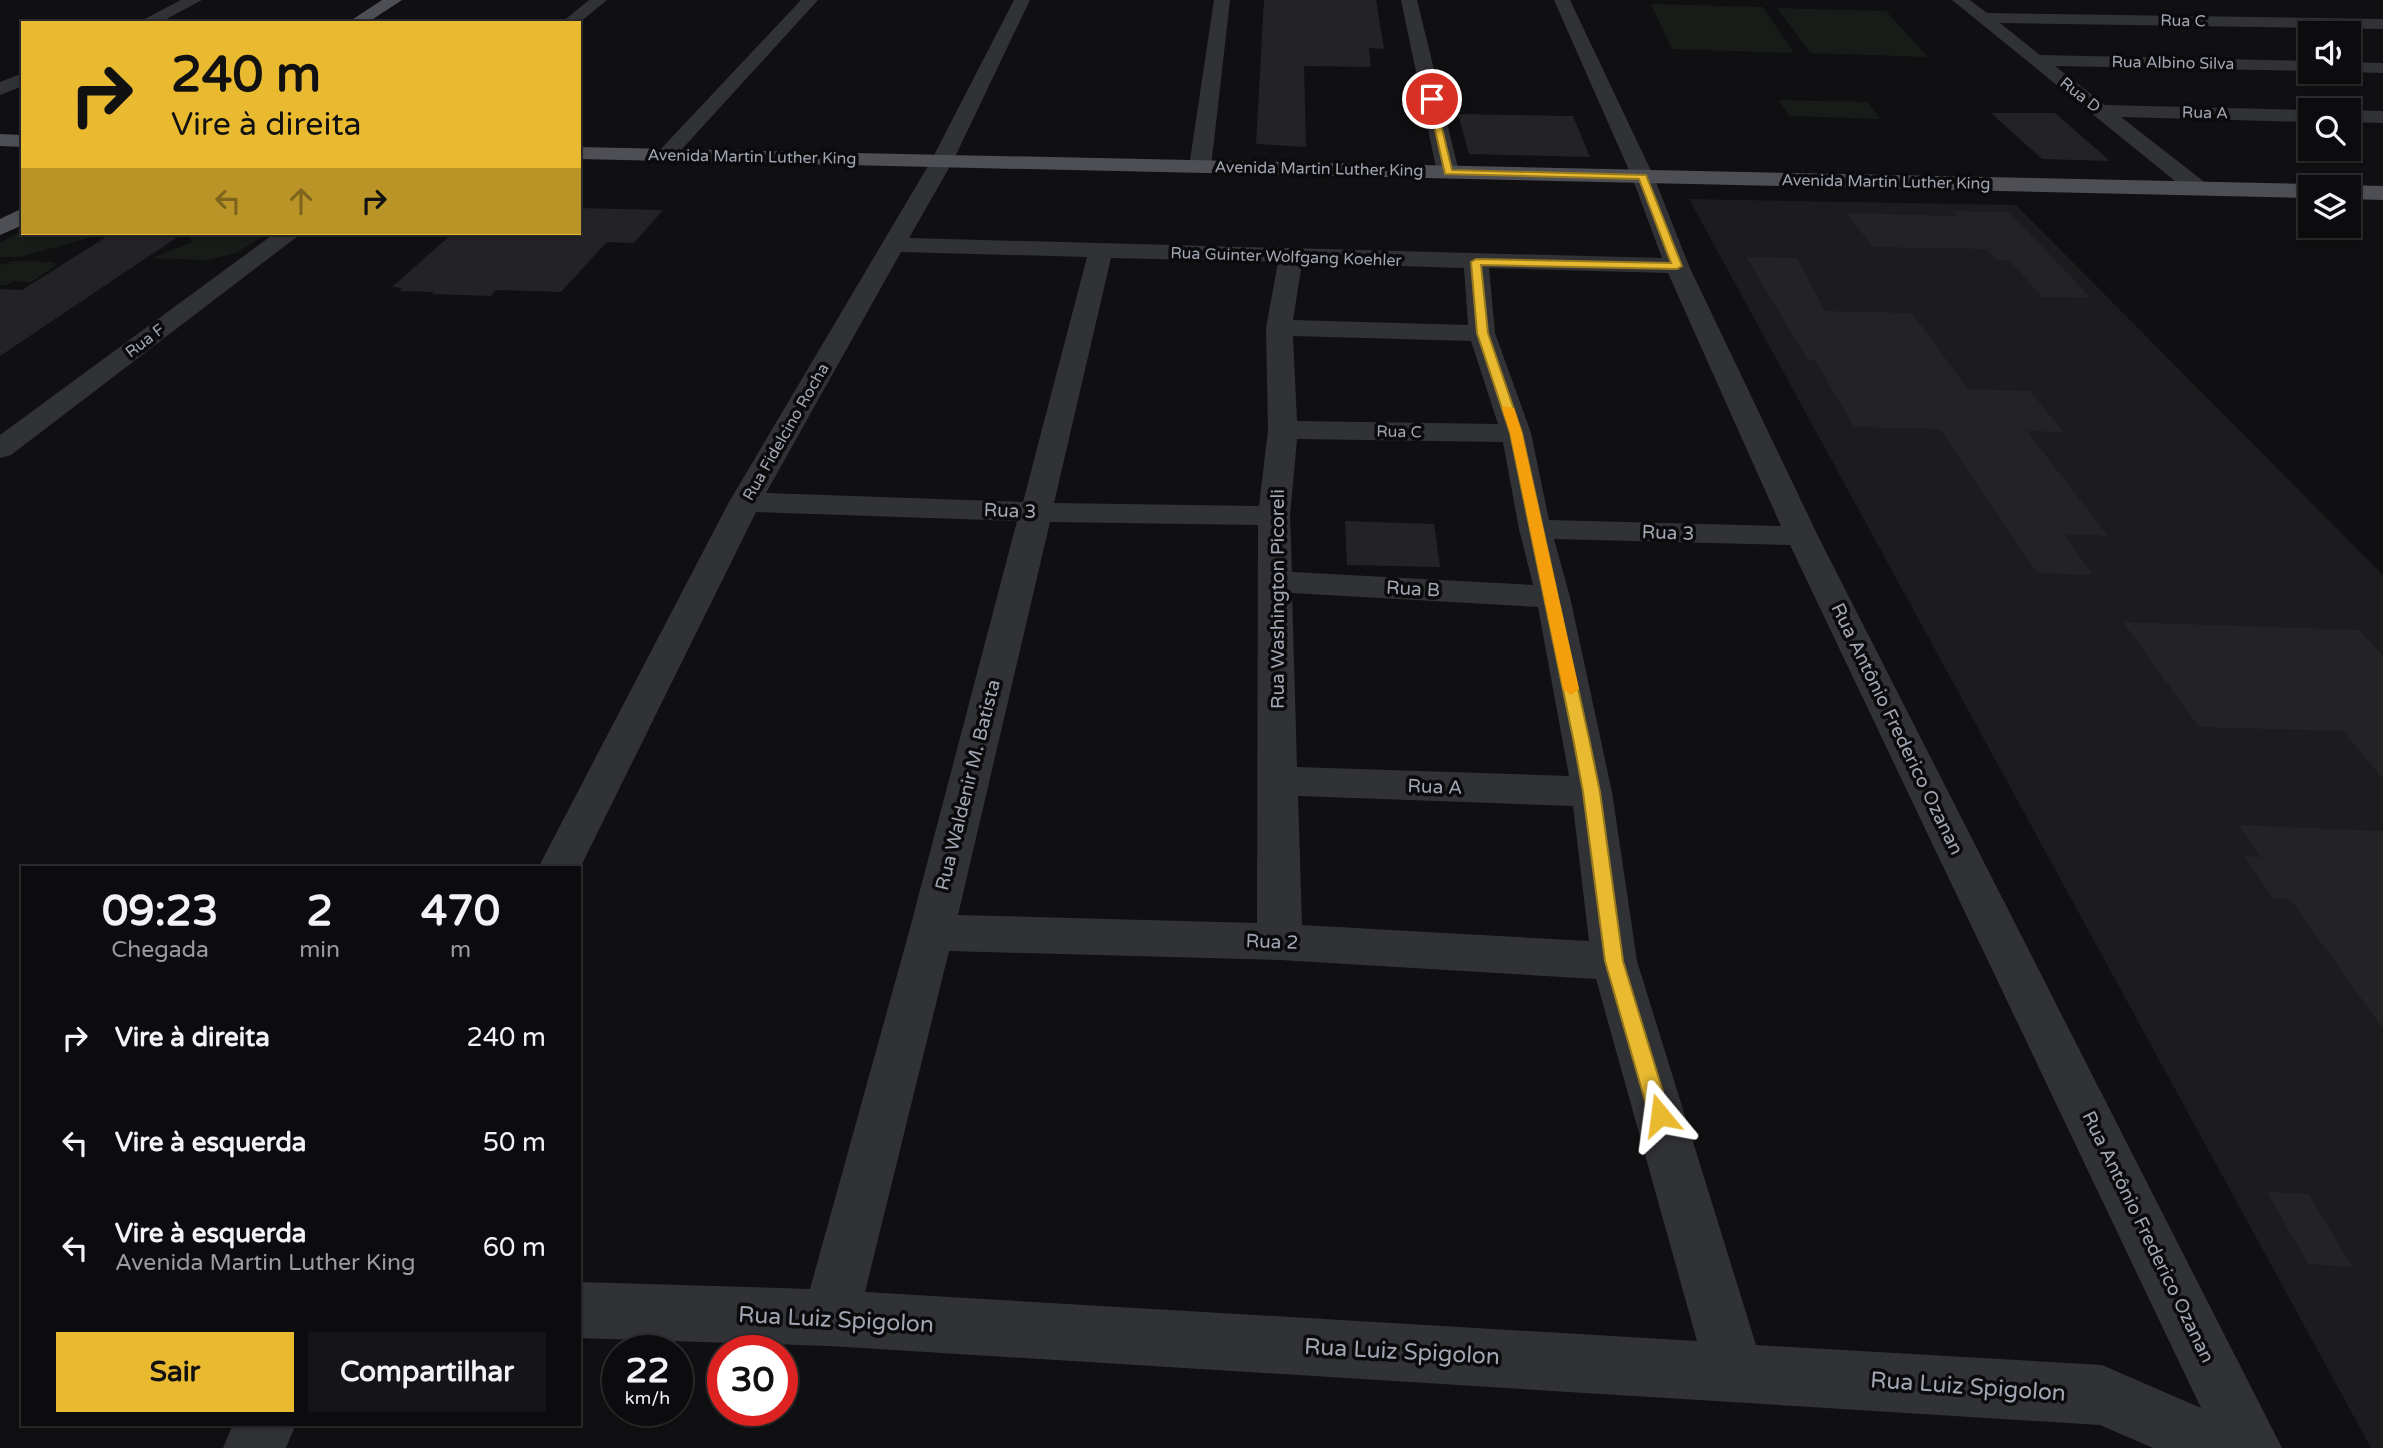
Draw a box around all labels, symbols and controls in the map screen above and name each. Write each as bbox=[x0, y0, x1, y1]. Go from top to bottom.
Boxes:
street label: Rua C bbox=[2160, 11, 2206, 31]
map controls bbox=[2298, 21, 2361, 238]
button: sound bbox=[2298, 21, 2361, 84]
text: 240 m bbox=[171, 46, 321, 105]
icon: right bbox=[56, 49, 147, 140]
street label: Rua Albino Silva bbox=[2111, 52, 2235, 74]
pin bbox=[1402, 69, 1462, 129]
street label: Rua D bbox=[2056, 73, 2104, 117]
icon: arrive bbox=[1413, 80, 1451, 118]
button: search bbox=[2298, 98, 2361, 161]
street label: Rua A bbox=[2182, 103, 2228, 123]
text: Vire à direita bbox=[171, 106, 362, 144]
street label: Avenida Martin Luther King bbox=[647, 145, 857, 169]
street label: Avenida Martin Luther King bbox=[1214, 157, 1424, 181]
street label: Avenida Martin Luther King bbox=[1781, 170, 1991, 194]
button: layers bbox=[2298, 175, 2361, 238]
icon: left bbox=[209, 182, 247, 220]
icon: ahead bbox=[282, 182, 320, 220]
icon: right bbox=[355, 182, 393, 220]
street label: Rua Guinter Wolfgang Koehler bbox=[1170, 243, 1403, 271]
street label: Rua F bbox=[121, 320, 169, 362]
street label: Rua Fidelcino Rocha bbox=[738, 360, 834, 504]
street label: Rua C bbox=[1376, 422, 1422, 442]
street label: Rua Washington Picoreli bbox=[1267, 489, 1289, 709]
street label: Rua 3 bbox=[983, 499, 1037, 523]
street label: Rua 3 bbox=[1641, 521, 1695, 545]
street label: Rua B bbox=[1386, 577, 1440, 601]
street label: Rua Antônio Frederico Ozanan bbox=[1826, 600, 1968, 858]
street label: Rua Waldenir M. Batista bbox=[931, 677, 1005, 893]
street label: Rua A bbox=[1407, 775, 1463, 799]
text: 09:23 bbox=[102, 886, 218, 937]
text: 2 bbox=[306, 886, 333, 937]
text: 470 bbox=[421, 886, 500, 937]
street label: Rua 2 bbox=[1245, 930, 1299, 954]
text: Chegada bbox=[111, 936, 209, 964]
text: min bbox=[299, 936, 340, 964]
text: m bbox=[450, 936, 471, 964]
icon: right bbox=[56, 1019, 94, 1057]
text: Vire à direita bbox=[115, 1022, 270, 1053]
text: 240 m bbox=[466, 1022, 546, 1053]
position arrow bbox=[1623, 1078, 1697, 1152]
street label: Rua Antônio Frederico Ozanan bbox=[2077, 1108, 2219, 1366]
icon: left bbox=[56, 1124, 94, 1162]
text: Vire à esquerda bbox=[115, 1127, 306, 1158]
text: 50 m bbox=[483, 1127, 546, 1158]
text: Vire à esquerda bbox=[115, 1218, 306, 1249]
icon: left bbox=[56, 1229, 94, 1267]
text: 60 m bbox=[483, 1232, 546, 1263]
text: Avenida Martin Luther King bbox=[115, 1249, 416, 1277]
street label: Rua Luiz Spigolon bbox=[737, 1301, 935, 1339]
button: Sair bbox=[56, 1332, 294, 1412]
button: Compartilhar bbox=[308, 1332, 546, 1412]
street label: Rua Luiz Spigolon bbox=[1303, 1333, 1501, 1371]
speed limit sign: 30 bbox=[707, 1335, 798, 1426]
text: 22 bbox=[626, 1350, 669, 1392]
street label: Rua Luiz Spigolon bbox=[1869, 1366, 2067, 1408]
text: km/h bbox=[625, 1387, 670, 1409]

